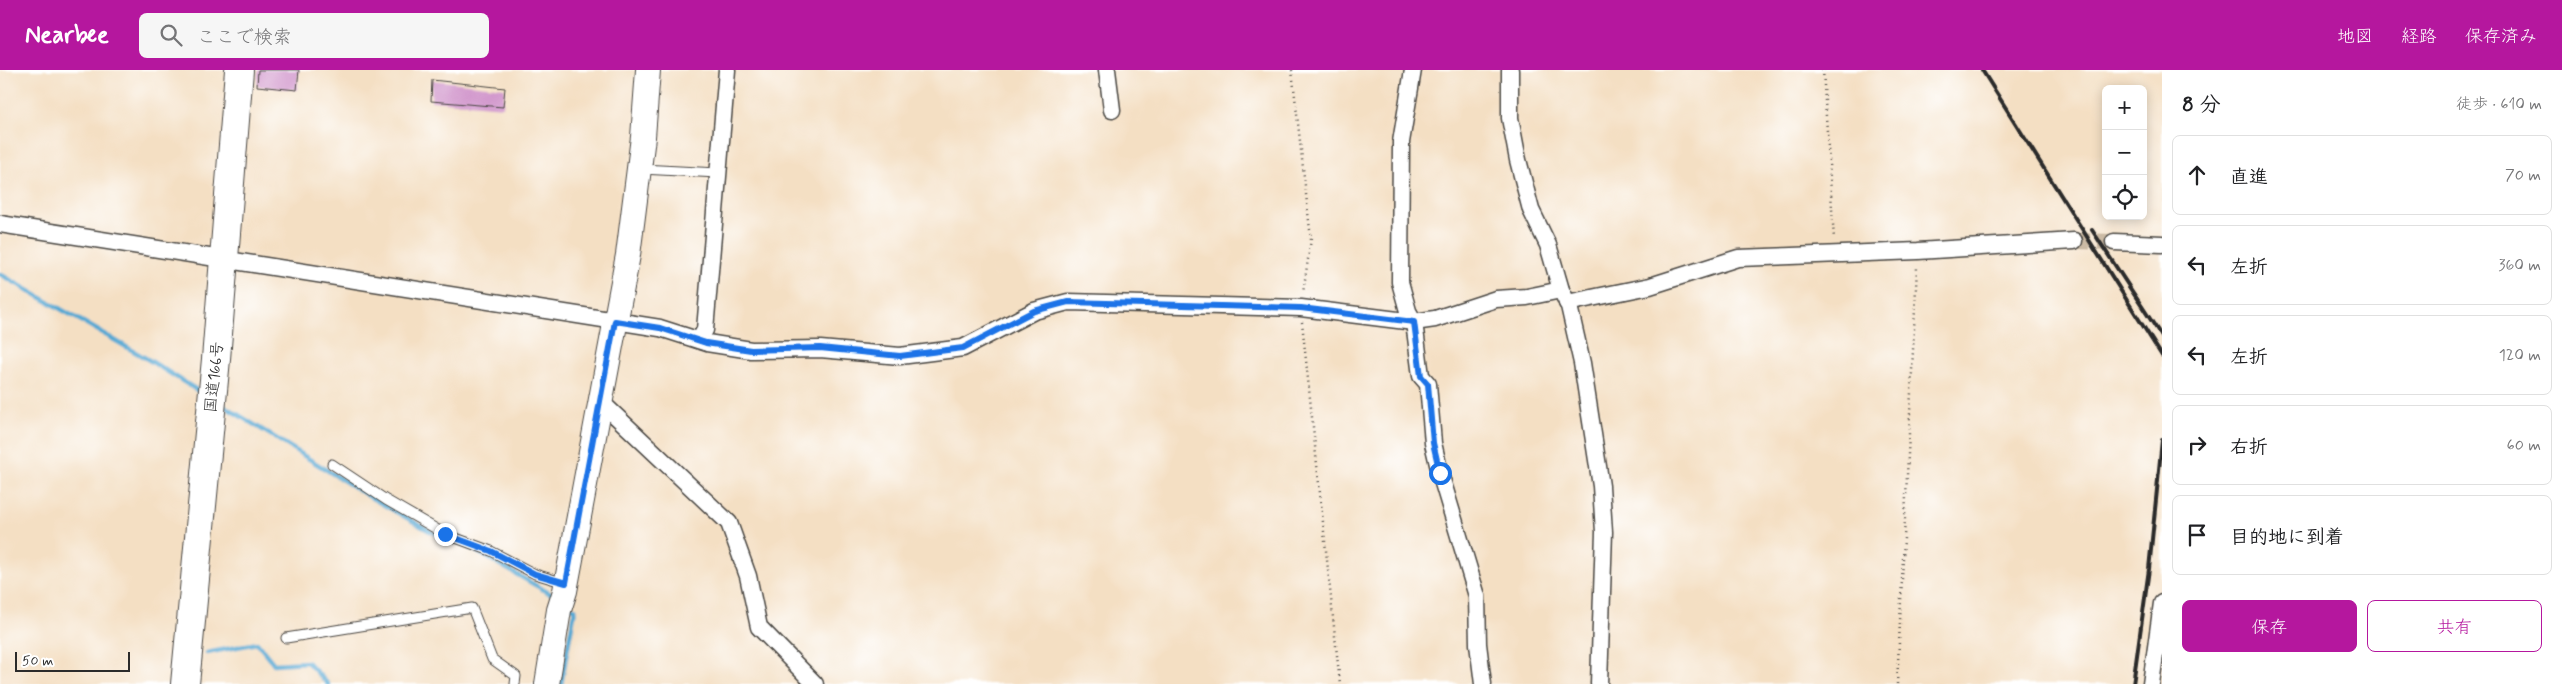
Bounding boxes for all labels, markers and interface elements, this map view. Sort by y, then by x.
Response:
search box [139,13,489,58]
text: Nearbee [25,20,109,51]
icon: search [157,21,185,49]
text: ここで検索 [197,25,292,50]
text: 地図 [2337,25,2373,49]
text: 経路 [2401,25,2437,49]
text: 保存済み [2465,25,2537,49]
map controls [2102,85,2147,220]
button: + [2102,85,2147,130]
text: 8 分 [2182,91,2221,119]
text: 徒歩 · 610 m [2456,94,2542,115]
button: − [2102,130,2147,175]
icon: ahead [2183,161,2211,189]
text: 直進 [2230,165,2268,190]
text: 70 m [2505,165,2541,186]
button: locate [2102,175,2147,220]
icon: left [2183,251,2211,279]
text: 左折 [2230,255,2268,280]
text: 360 m [2498,255,2541,276]
street label: 国道166号 [200,340,229,414]
icon: left [2183,341,2211,369]
text: 左折 [2230,345,2268,370]
text: 120 m [2499,345,2541,366]
icon: right [2183,431,2211,459]
text: 右折 [2230,435,2268,460]
text: 60 m [2507,435,2541,456]
route start [1429,462,1452,485]
icon: arrive [2183,521,2211,549]
route end [434,523,457,546]
text: 目的地に到着 [2230,525,2344,550]
button: 保存 [2182,600,2357,652]
button: 共有 [2367,600,2542,652]
scale bar [15,649,130,672]
text: 50 m [22,652,53,670]

